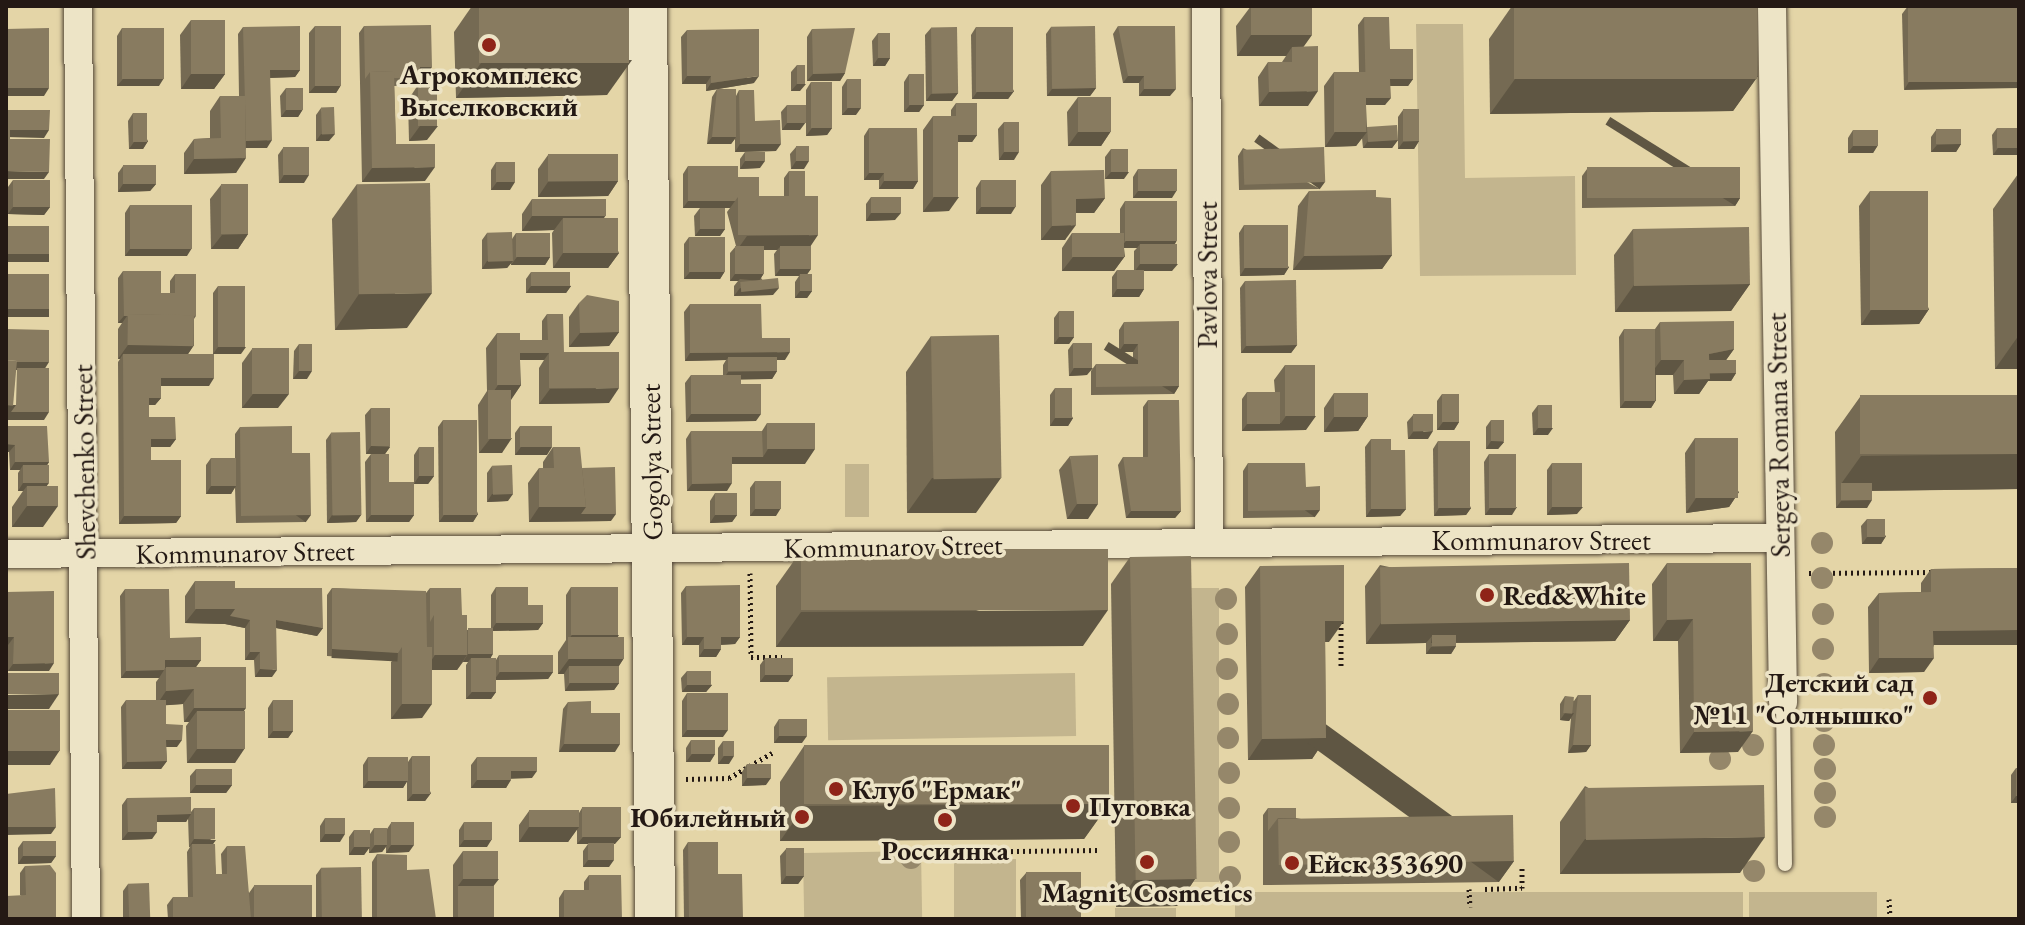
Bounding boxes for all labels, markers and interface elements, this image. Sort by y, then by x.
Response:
marker: Агрокомплекс Выселковский [480,36,498,54]
place label: Агрокомплекс Выселковский [400,57,578,123]
street label: Pavlova Street [1190,201,1224,349]
street label: Sergeya Romana Street [1759,312,1797,558]
street label: Shevchenko Street [65,364,103,560]
street label: Gogolya Street [633,383,669,541]
street label: Kommunarov Street [1431,523,1651,557]
street label: Kommunarov Street [783,527,1003,565]
street label: Kommunarov Street [135,533,355,571]
place label: Red&White [1503,578,1646,612]
marker: Red&White [1478,586,1496,604]
place label: Детский сад №11 "Солнышко" [1694,665,1914,731]
marker: Детский сад №11 "Солнышко" [1921,689,1939,707]
place label: Клуб "Ермак" [852,772,1022,806]
marker: Клуб "Ермак" [827,780,845,798]
place label: Пуговка [1089,789,1191,823]
marker: Пуговка [1064,797,1082,815]
place label: Юбилейный [630,800,786,834]
marker: Юбилейный [793,808,811,826]
marker: Россиянка [936,811,954,829]
place label: Россиянка [881,833,1009,867]
place label: Ейск 353690 [1308,846,1463,880]
marker: Magnit Cosmetics [1138,853,1156,871]
marker: Ейск 353690 [1283,854,1301,872]
place label: Magnit Cosmetics [1041,875,1253,909]

